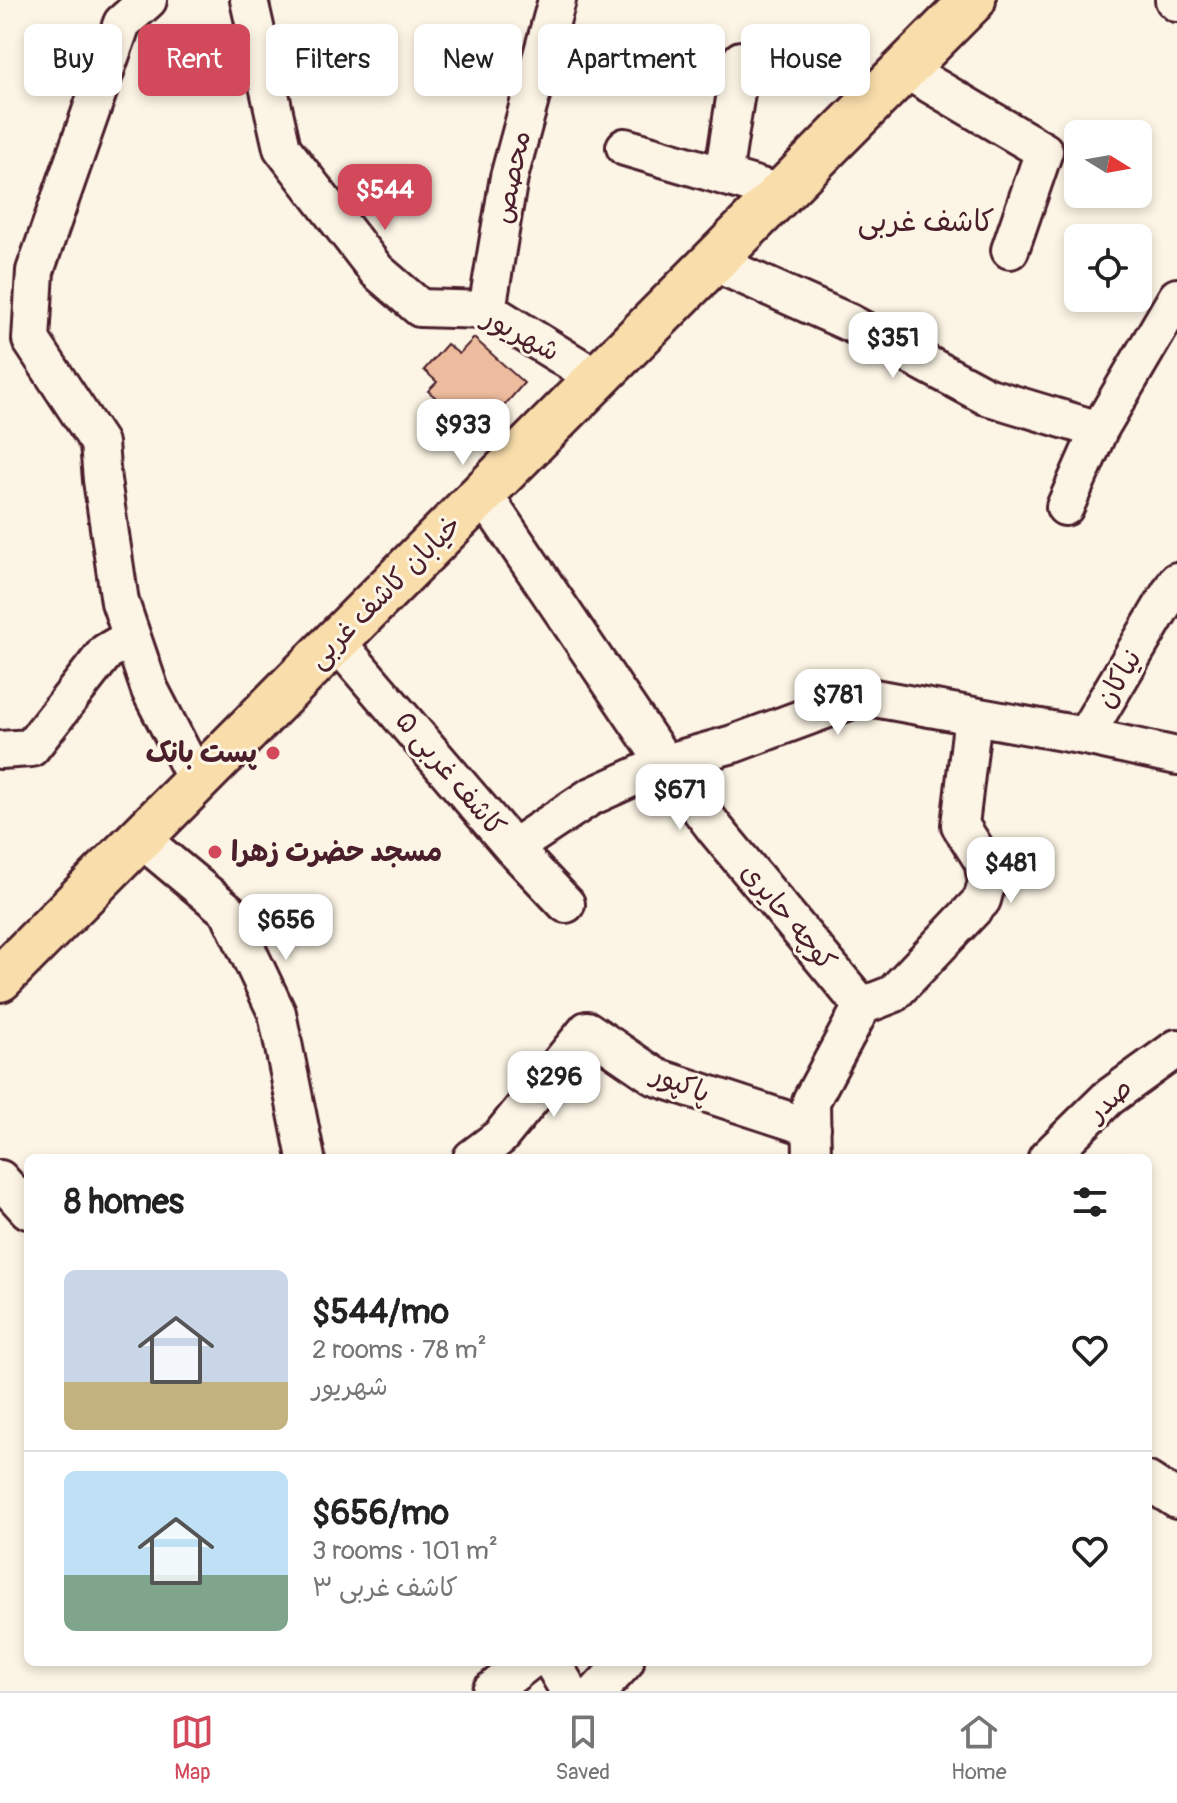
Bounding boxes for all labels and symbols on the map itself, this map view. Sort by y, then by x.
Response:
north arrow [1064,120,1152,208]
street label: محصص [485,127,539,227]
pin: $544 [338,164,432,232]
district label: کاشف غربی [857,203,995,240]
street label: شهریور [475,299,565,370]
pin: $351 [846,312,940,380]
pin: $933 [416,399,510,467]
street label: خیابان کاشف غربی [301,508,469,676]
street label: نیاکان [1088,643,1150,715]
pin: $781 [791,669,885,737]
street label: کاشف غربی ۵ [387,704,513,844]
place label: پست بانک [146,736,257,771]
marker: پست بانک [264,744,282,762]
pin: $671 [633,764,727,832]
place label: مسجد حضرت زهرا [231,835,442,870]
pin: $481 [964,837,1058,905]
marker: مسجد حضرت زهرا [206,843,224,861]
street label: کوچه حایری [733,856,843,978]
pin: $656 [239,894,333,962]
pin: $296 [507,1051,601,1119]
street label: پاکپور [645,1056,715,1111]
street label: صدر [1079,1071,1140,1131]

